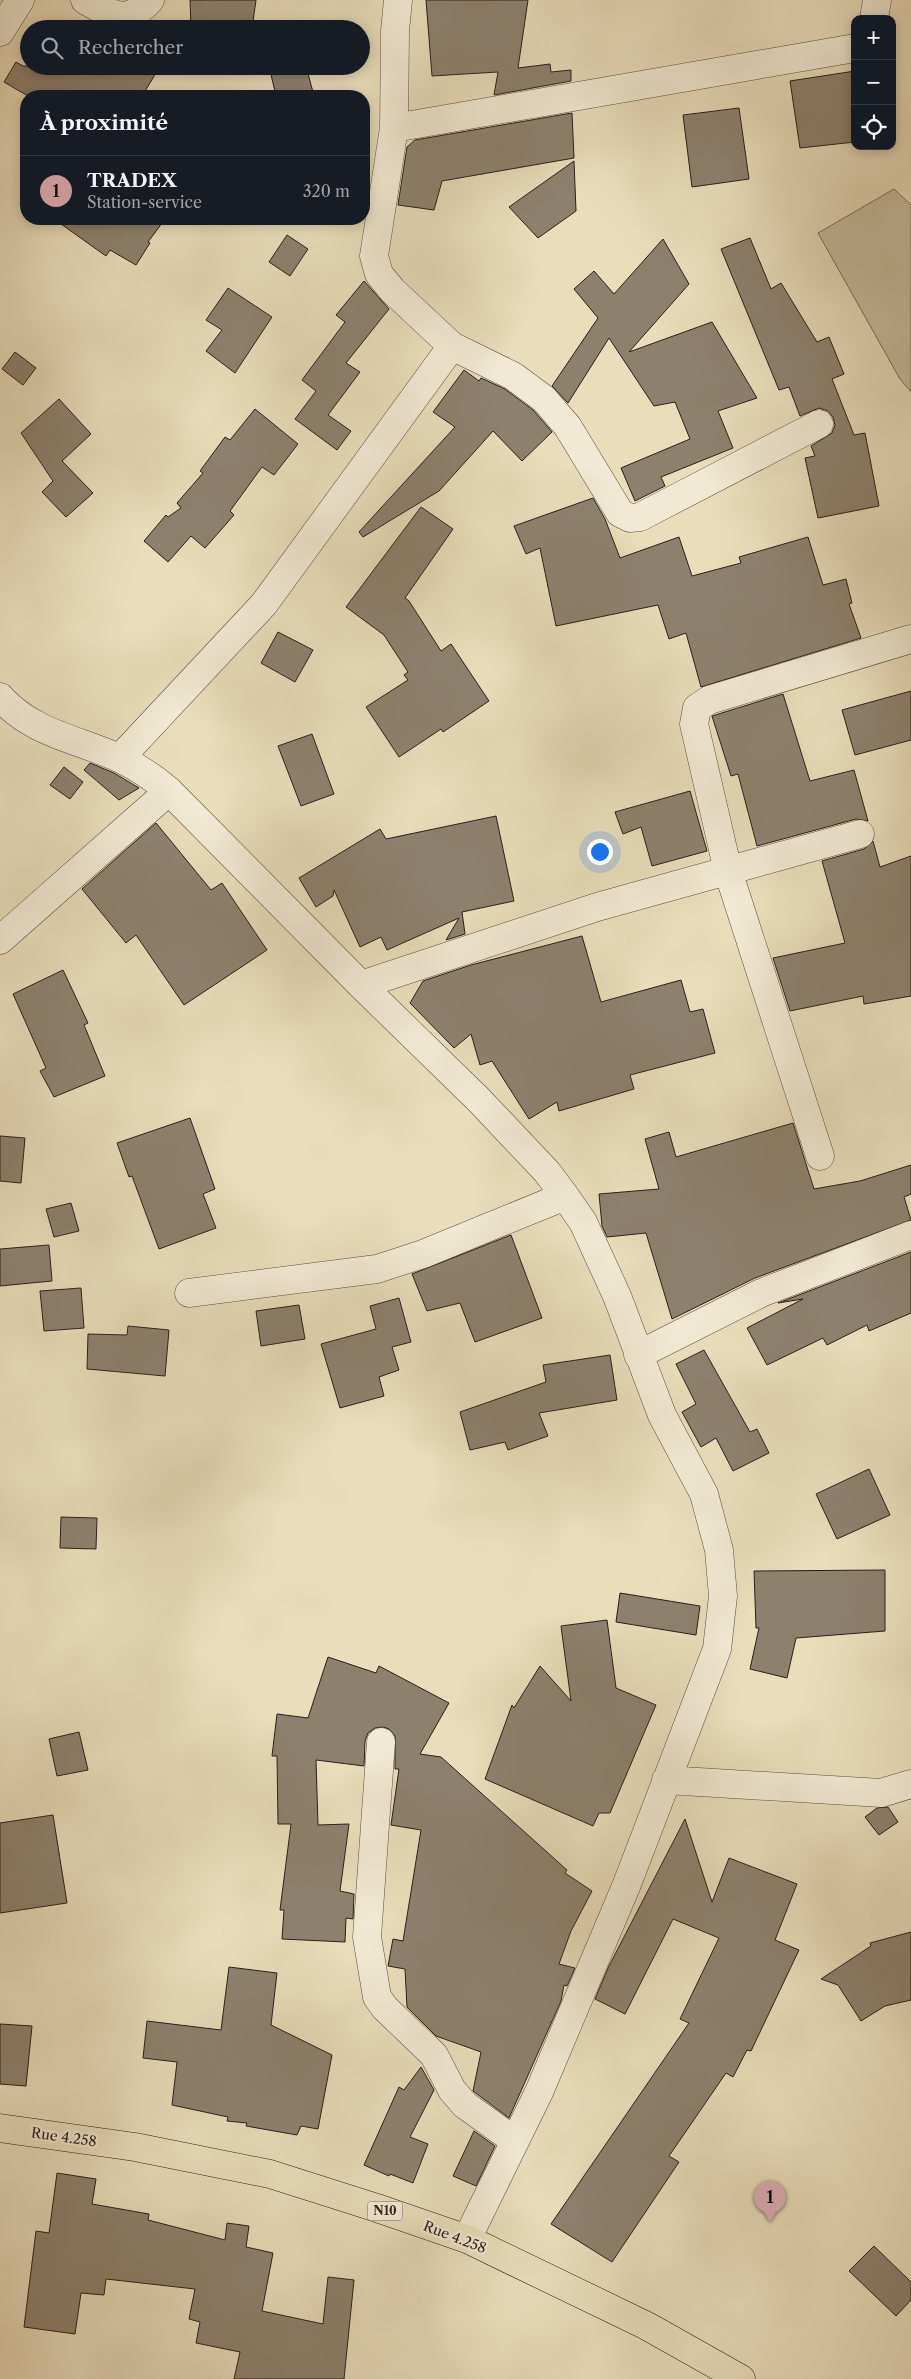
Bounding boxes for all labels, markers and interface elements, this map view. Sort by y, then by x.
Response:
map controls [851,15,896,150]
button: + [851,15,896,60]
search box [20,20,370,75]
icon: search [38,34,66,62]
text: Rechercher [78,36,183,59]
button: − [851,60,896,105]
button: locate [851,105,896,150]
text: À proximité [40,110,168,135]
text: TRADEX [87,169,177,192]
text: 1 [52,181,60,201]
text: 320 m [303,181,350,201]
text: Station-service [87,192,202,212]
your location [587,839,613,865]
street label: Rue 4.258 [30,2123,98,2151]
pin: 1 [754,2181,786,2222]
road number: N10 [368,2202,402,2220]
street label: Rue 4.258 [421,2217,489,2257]

